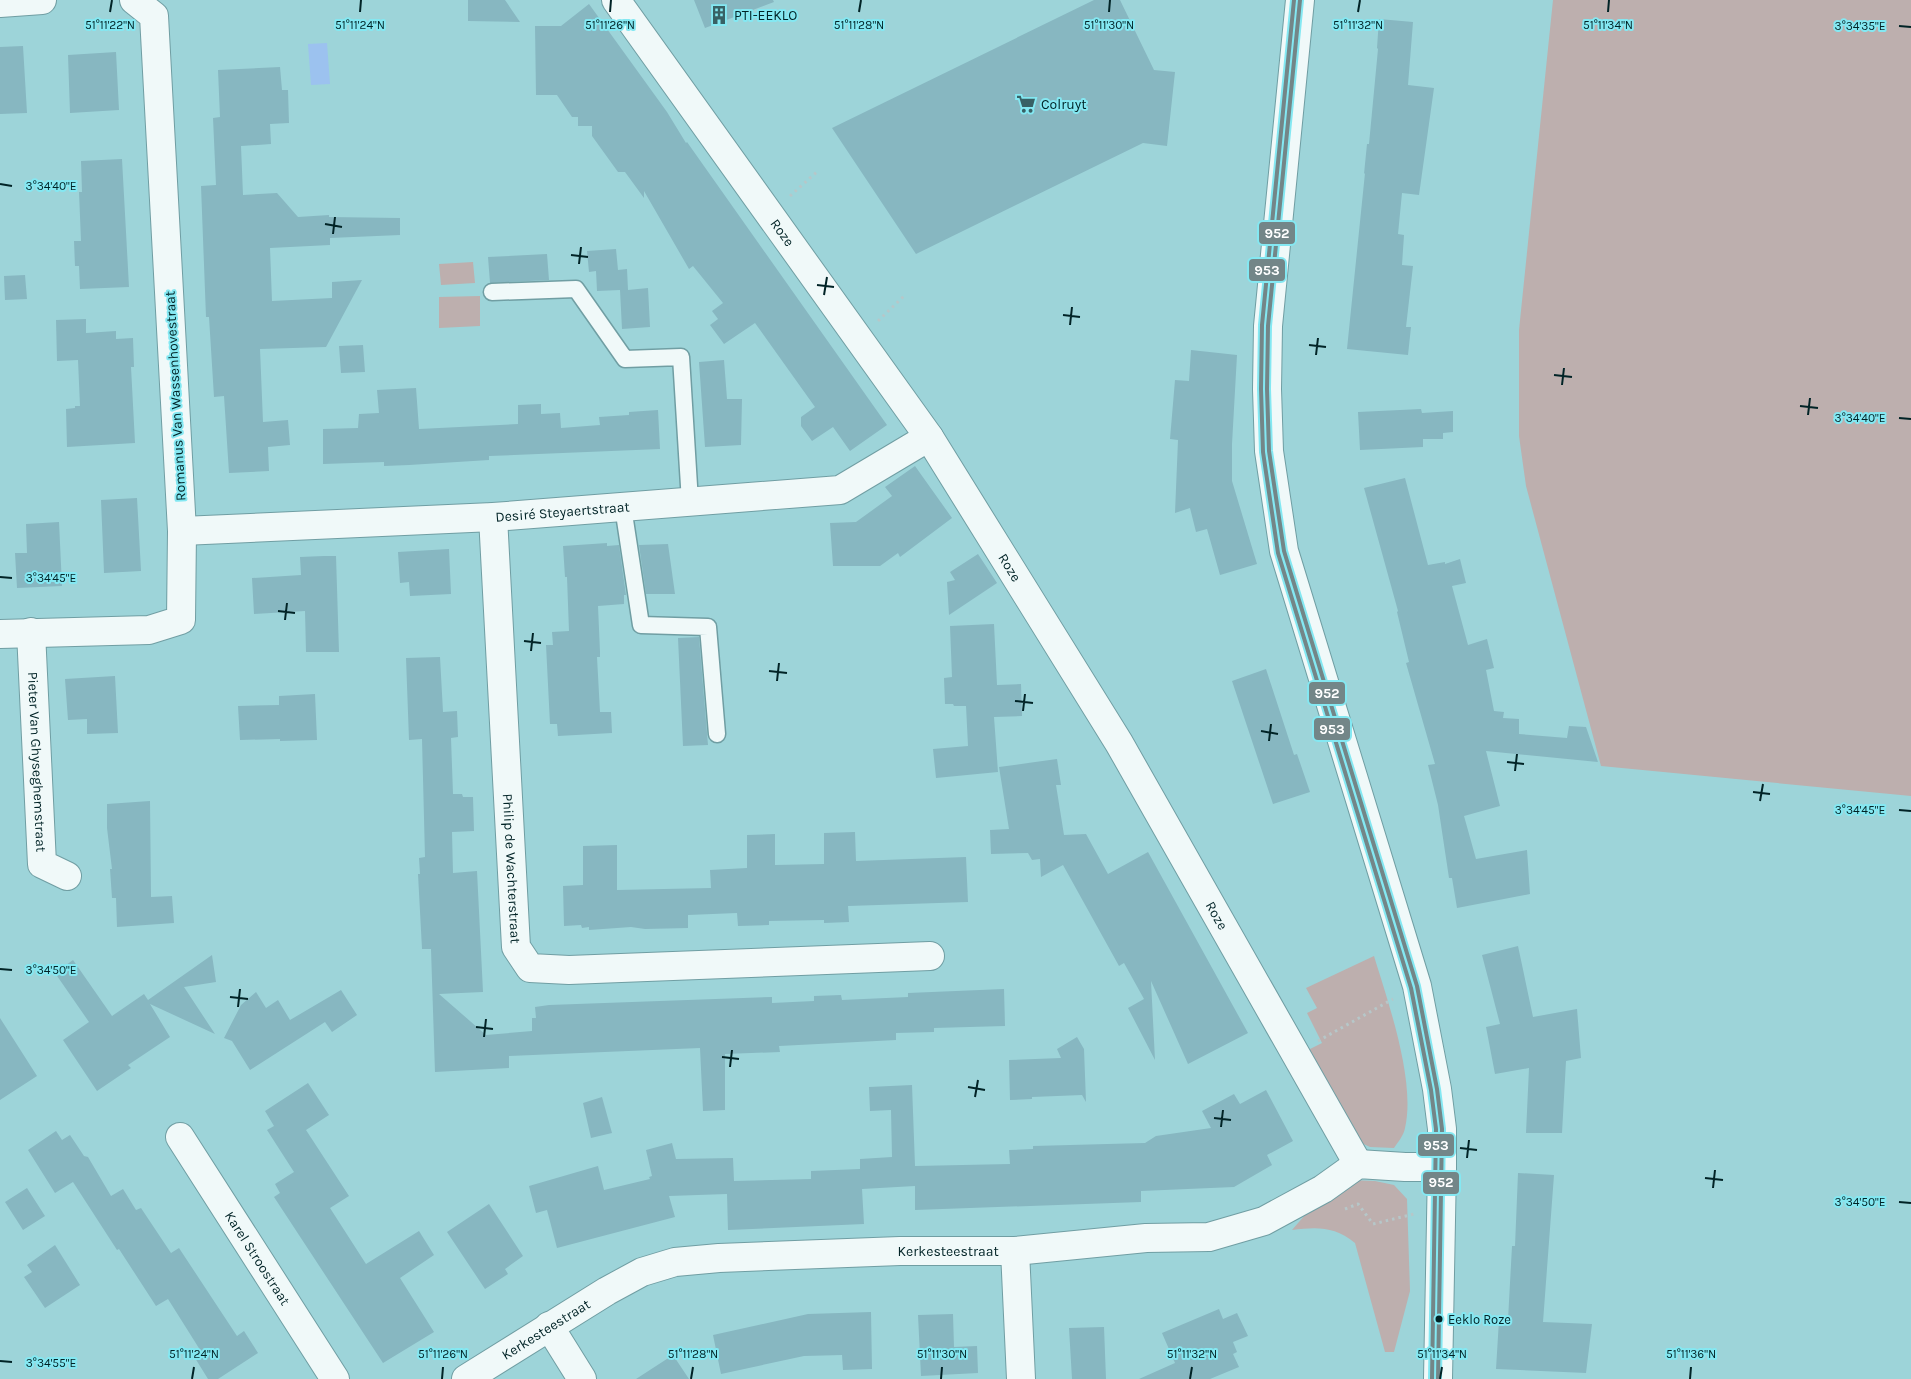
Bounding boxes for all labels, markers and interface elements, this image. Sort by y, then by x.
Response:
building icon: PTI-EEKLO [708,4,730,26]
place label: PTI-EEKLO [734,7,797,24]
text: 51°11'22"N [85,18,135,32]
text: 51°11'24"N [335,18,385,32]
text: 51°11'26"N [585,18,635,32]
text: 51°11'28"N [834,18,884,32]
text: 51°11'30"N [1084,18,1134,32]
text: 51°11'32"N [1333,18,1383,32]
text: 51°11'34"N [1583,18,1633,32]
text: 3°34'35"E [1835,19,1885,33]
supermarket icon: Colruyt [1015,93,1037,115]
place label: Colruyt [1041,96,1086,113]
text: 3°34'40"E [26,179,76,193]
street label: Roze [766,216,798,250]
line badge: 952 [1258,221,1296,245]
text: 952 [1264,225,1290,242]
line badge: 953 [1248,258,1286,282]
text: 953 [1254,262,1280,279]
street label: Romanus Van Wassenhovestraat [162,290,189,501]
text: 3°34'40"E [1835,411,1885,425]
street label: Desiré Steyaertstraat [495,498,630,526]
street label: Roze [994,550,1025,585]
text: 3°34'45"E [26,571,76,585]
street label: Pieter Van Ghyseghemstraat [24,671,49,852]
line badge: 952 [1308,681,1346,705]
text: 952 [1314,685,1340,702]
line badge: 953 [1313,717,1351,741]
text: 953 [1319,721,1345,738]
street label: Philip de Wachterstraat [499,793,524,944]
text: 3°34'45"E [1835,803,1885,817]
street label: Roze [1202,898,1231,933]
text: 3°34'50"E [26,963,76,977]
line badge: 953 [1417,1133,1455,1157]
text: 953 [1423,1137,1449,1154]
line badge: 952 [1422,1171,1460,1195]
text: 952 [1428,1174,1454,1191]
text: 3°34'50"E [1835,1195,1885,1209]
street label: Karel Stroostraat [221,1208,294,1309]
street label: Kerkesteestraat [898,1243,999,1260]
street label: Kerkesteestraat [499,1296,593,1364]
place label: Eeklo Roze [1448,1312,1511,1327]
marker: Eeklo Roze [1434,1314,1444,1324]
text: 51°11'24"N [169,1347,219,1361]
text: 51°11'26"N [418,1347,468,1361]
text: 51°11'28"N [668,1347,718,1361]
text: 51°11'30"N [917,1347,967,1361]
text: 51°11'32"N [1167,1347,1217,1361]
text: 51°11'34"N [1417,1347,1467,1361]
text: 51°11'36"N [1666,1347,1716,1361]
text: 3°34'55"E [26,1356,76,1370]

